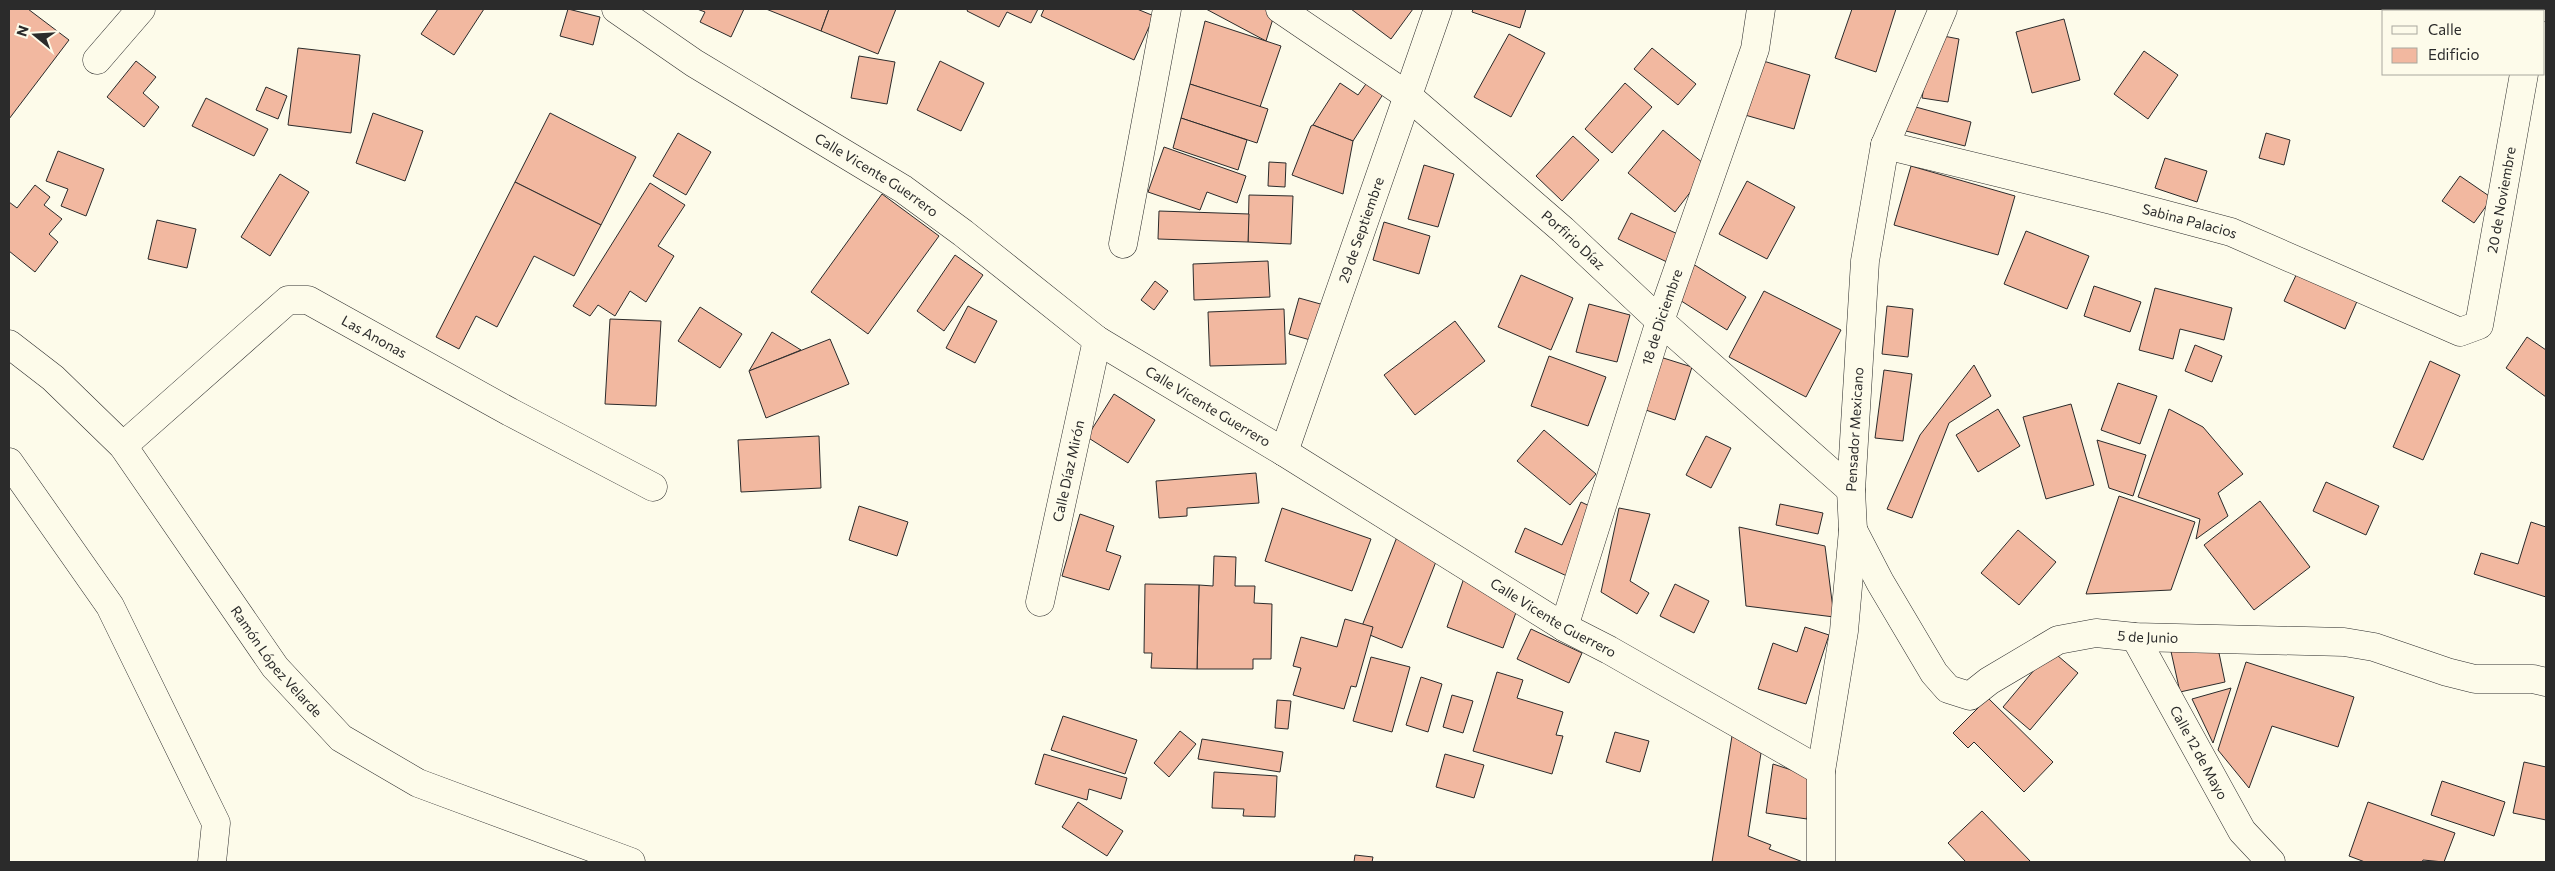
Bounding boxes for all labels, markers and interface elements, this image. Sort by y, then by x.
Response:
north arrow [10,10,60,60]
legend [2382,10,2545,75]
text: Calle [2428,20,2462,38]
text: N [12,23,32,38]
text: Edificio [2428,45,2479,63]
street label: Calle Vicente Guerrero [812,129,942,220]
street label: 20 de Noviembre [2483,145,2519,254]
street label: 29 de Septiembre [1334,175,1387,285]
street label: Sabina Palacios [2140,200,2240,242]
street label: Porfirio Díaz [1538,206,1609,273]
street label: 18 de Diciembre [1638,267,1686,367]
street label: Las Anonas [339,311,410,361]
street label: Calle Vicente Guerrero [1142,362,1274,450]
street label: Pensador Mexicano [1842,367,1866,492]
street label: Calle Díaz Mirón [1049,418,1087,523]
street label: Calle Vicente Guerrero [1487,574,1620,660]
street label: Ramón López Velarde [228,602,326,720]
street label: 5 de Junio [2117,626,2179,646]
street label: Calle 12 de Mayo [2166,702,2232,802]

